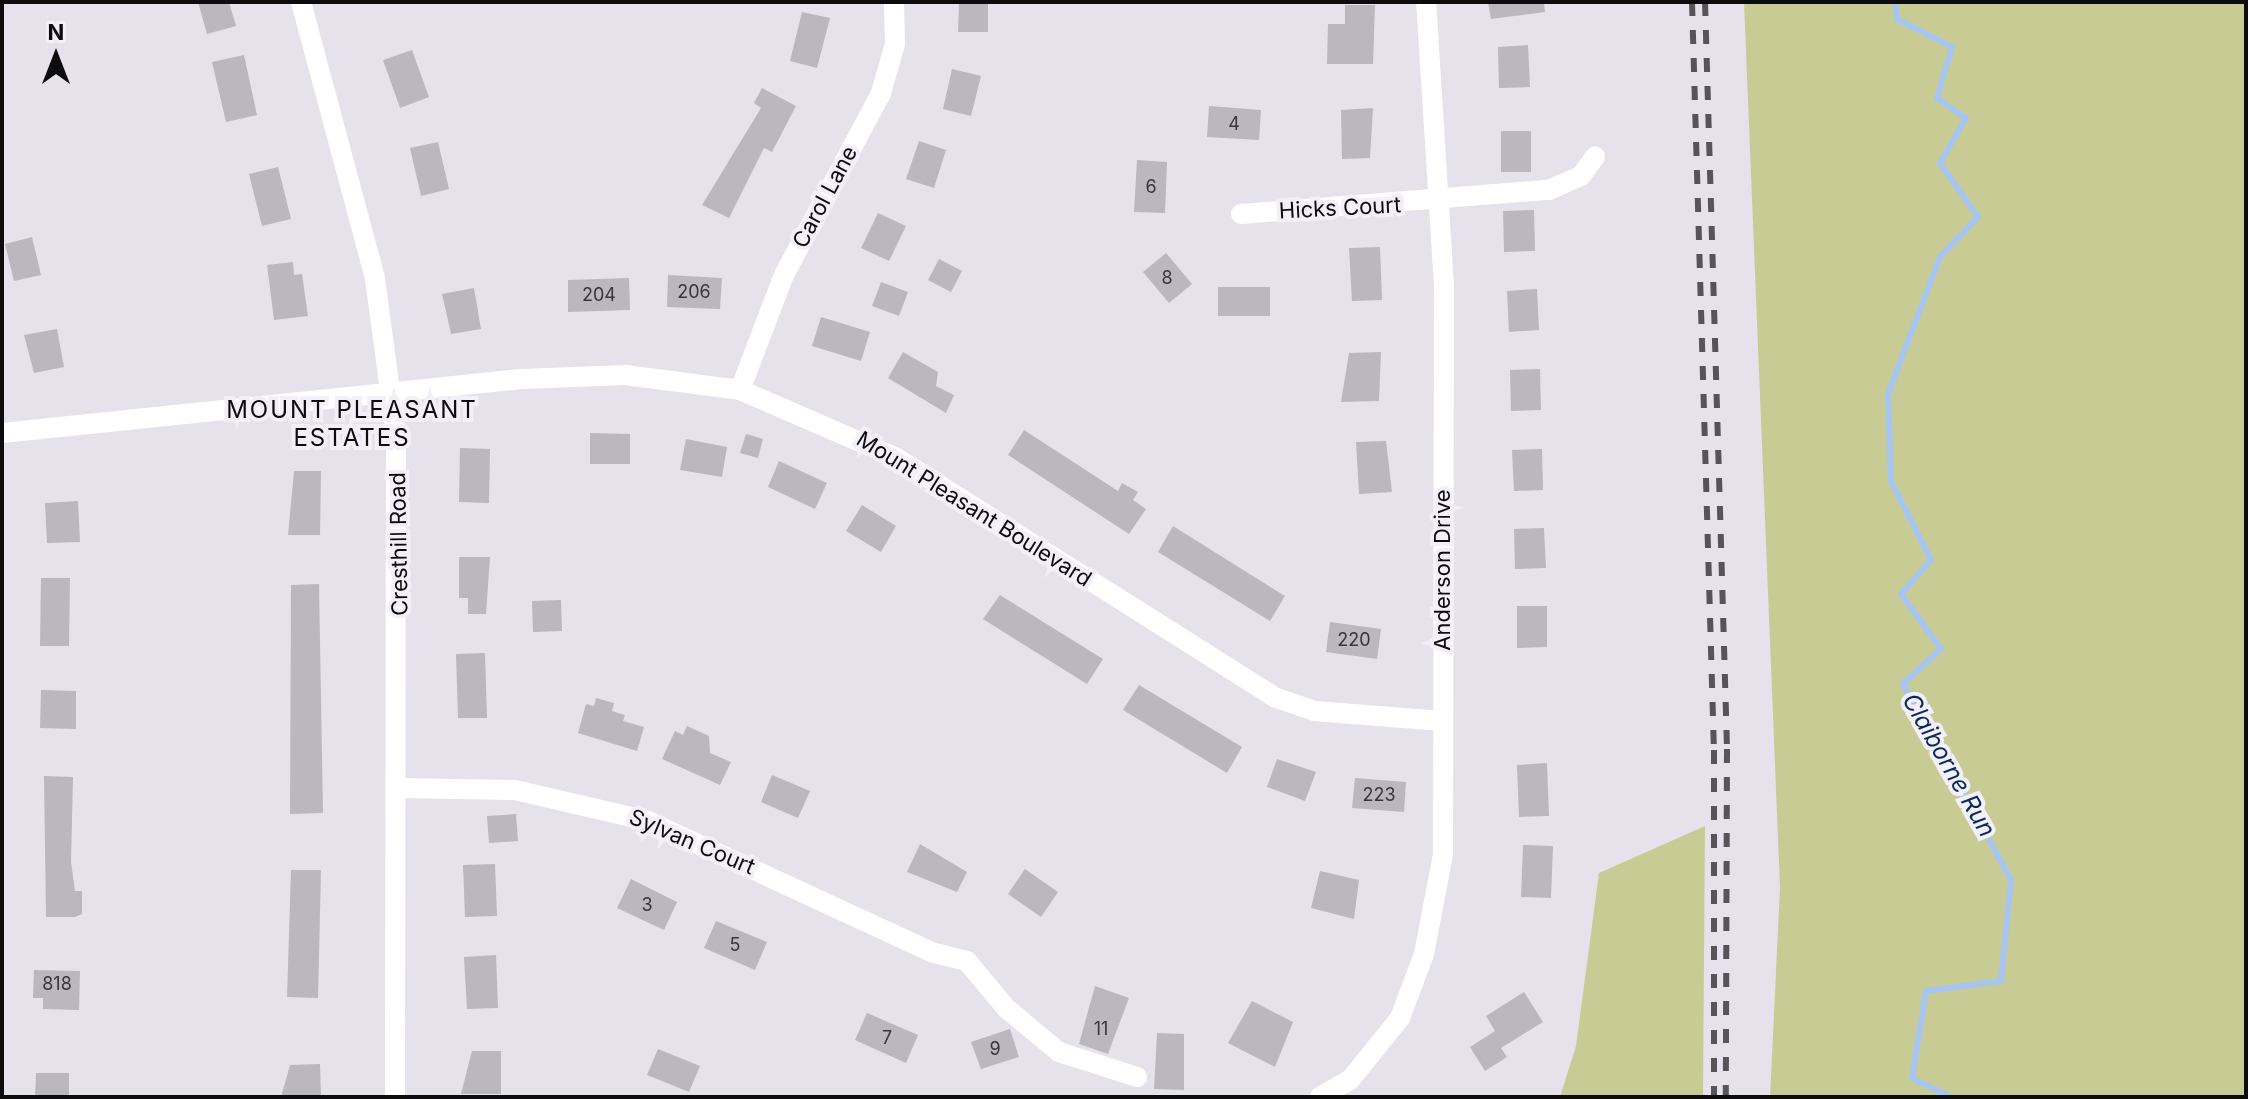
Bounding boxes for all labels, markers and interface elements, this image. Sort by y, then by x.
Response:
north arrow [16,16,96,96]
text: N [48,19,64,45]
house number: 4 [1228,113,1240,135]
street label: Carol Lane [787,142,863,252]
house number: 6 [1145,176,1157,198]
street label: Hicks Court [1278,192,1402,224]
house number: 8 [1161,267,1173,289]
house number: 206 [677,281,711,303]
house number: 204 [582,284,616,306]
district label: MOUNT PLEASANT ESTATES [226,396,478,452]
street label: Mount Pleasant Boulevard [852,426,1096,592]
street label: Cresthill Road [385,472,413,616]
street label: Anderson Drive [1430,489,1456,651]
house number: 220 [1337,629,1371,651]
water label: Claiborne Run [1896,688,2002,842]
house number: 223 [1362,784,1396,806]
street label: Sylvan Court [625,804,759,880]
house number: 3 [641,894,653,916]
house number: 5 [730,934,740,956]
house number: 818 [42,973,72,995]
house number: 11 [1094,1018,1108,1040]
house number: 7 [882,1027,892,1049]
house number: 9 [989,1038,1001,1060]

